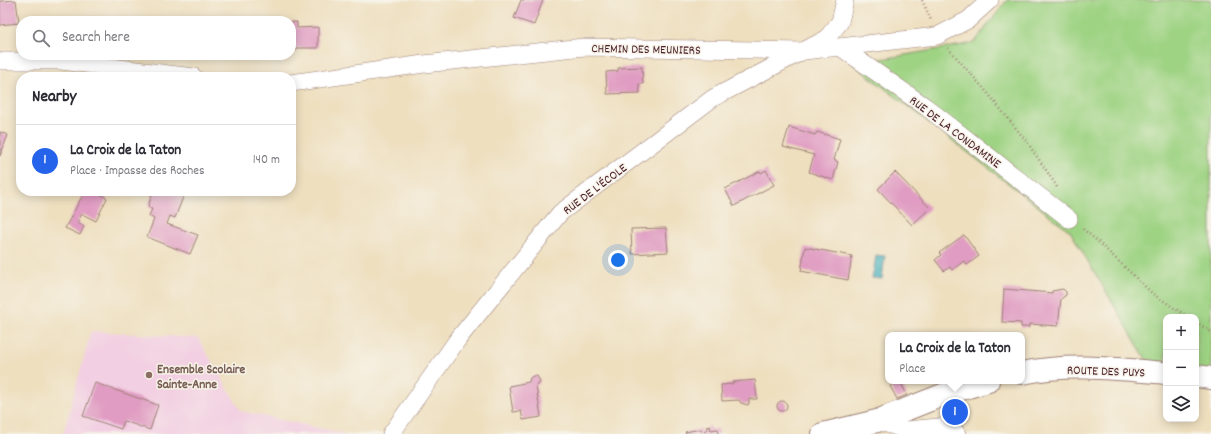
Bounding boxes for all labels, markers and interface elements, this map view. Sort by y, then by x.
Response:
search box [16,16,296,60]
icon: search [30,27,52,49]
text: Search here [62,27,130,49]
street label: CHEMIN DES MEUNIERS [591,40,701,61]
text: Nearby [32,86,76,110]
street label: RUE DE LA CONDAMINE [905,92,1004,174]
text: La Croix de la Taton [70,140,181,162]
text: 1 [44,151,46,170]
text: 140 m [253,151,280,170]
street label: RUE DE L'ÉCOLE [559,159,632,220]
text: Place · Impasse des Roches [70,162,204,181]
your location [608,250,628,270]
map controls [1163,314,1199,422]
button: + [1163,314,1199,350]
popup [885,332,1025,384]
text: La Croix de la Taton [899,338,1011,360]
button: − [1163,350,1199,386]
text: Place [899,360,925,379]
place label: Ensemble Scolaire Sainte-Anne [157,361,246,395]
street label: ROUTE DES PUYS [1067,362,1146,383]
marker: Ensemble Scolaire Sainte-Anne [144,370,154,380]
button: layers [1163,386,1199,422]
pin: 1 [942,397,968,427]

